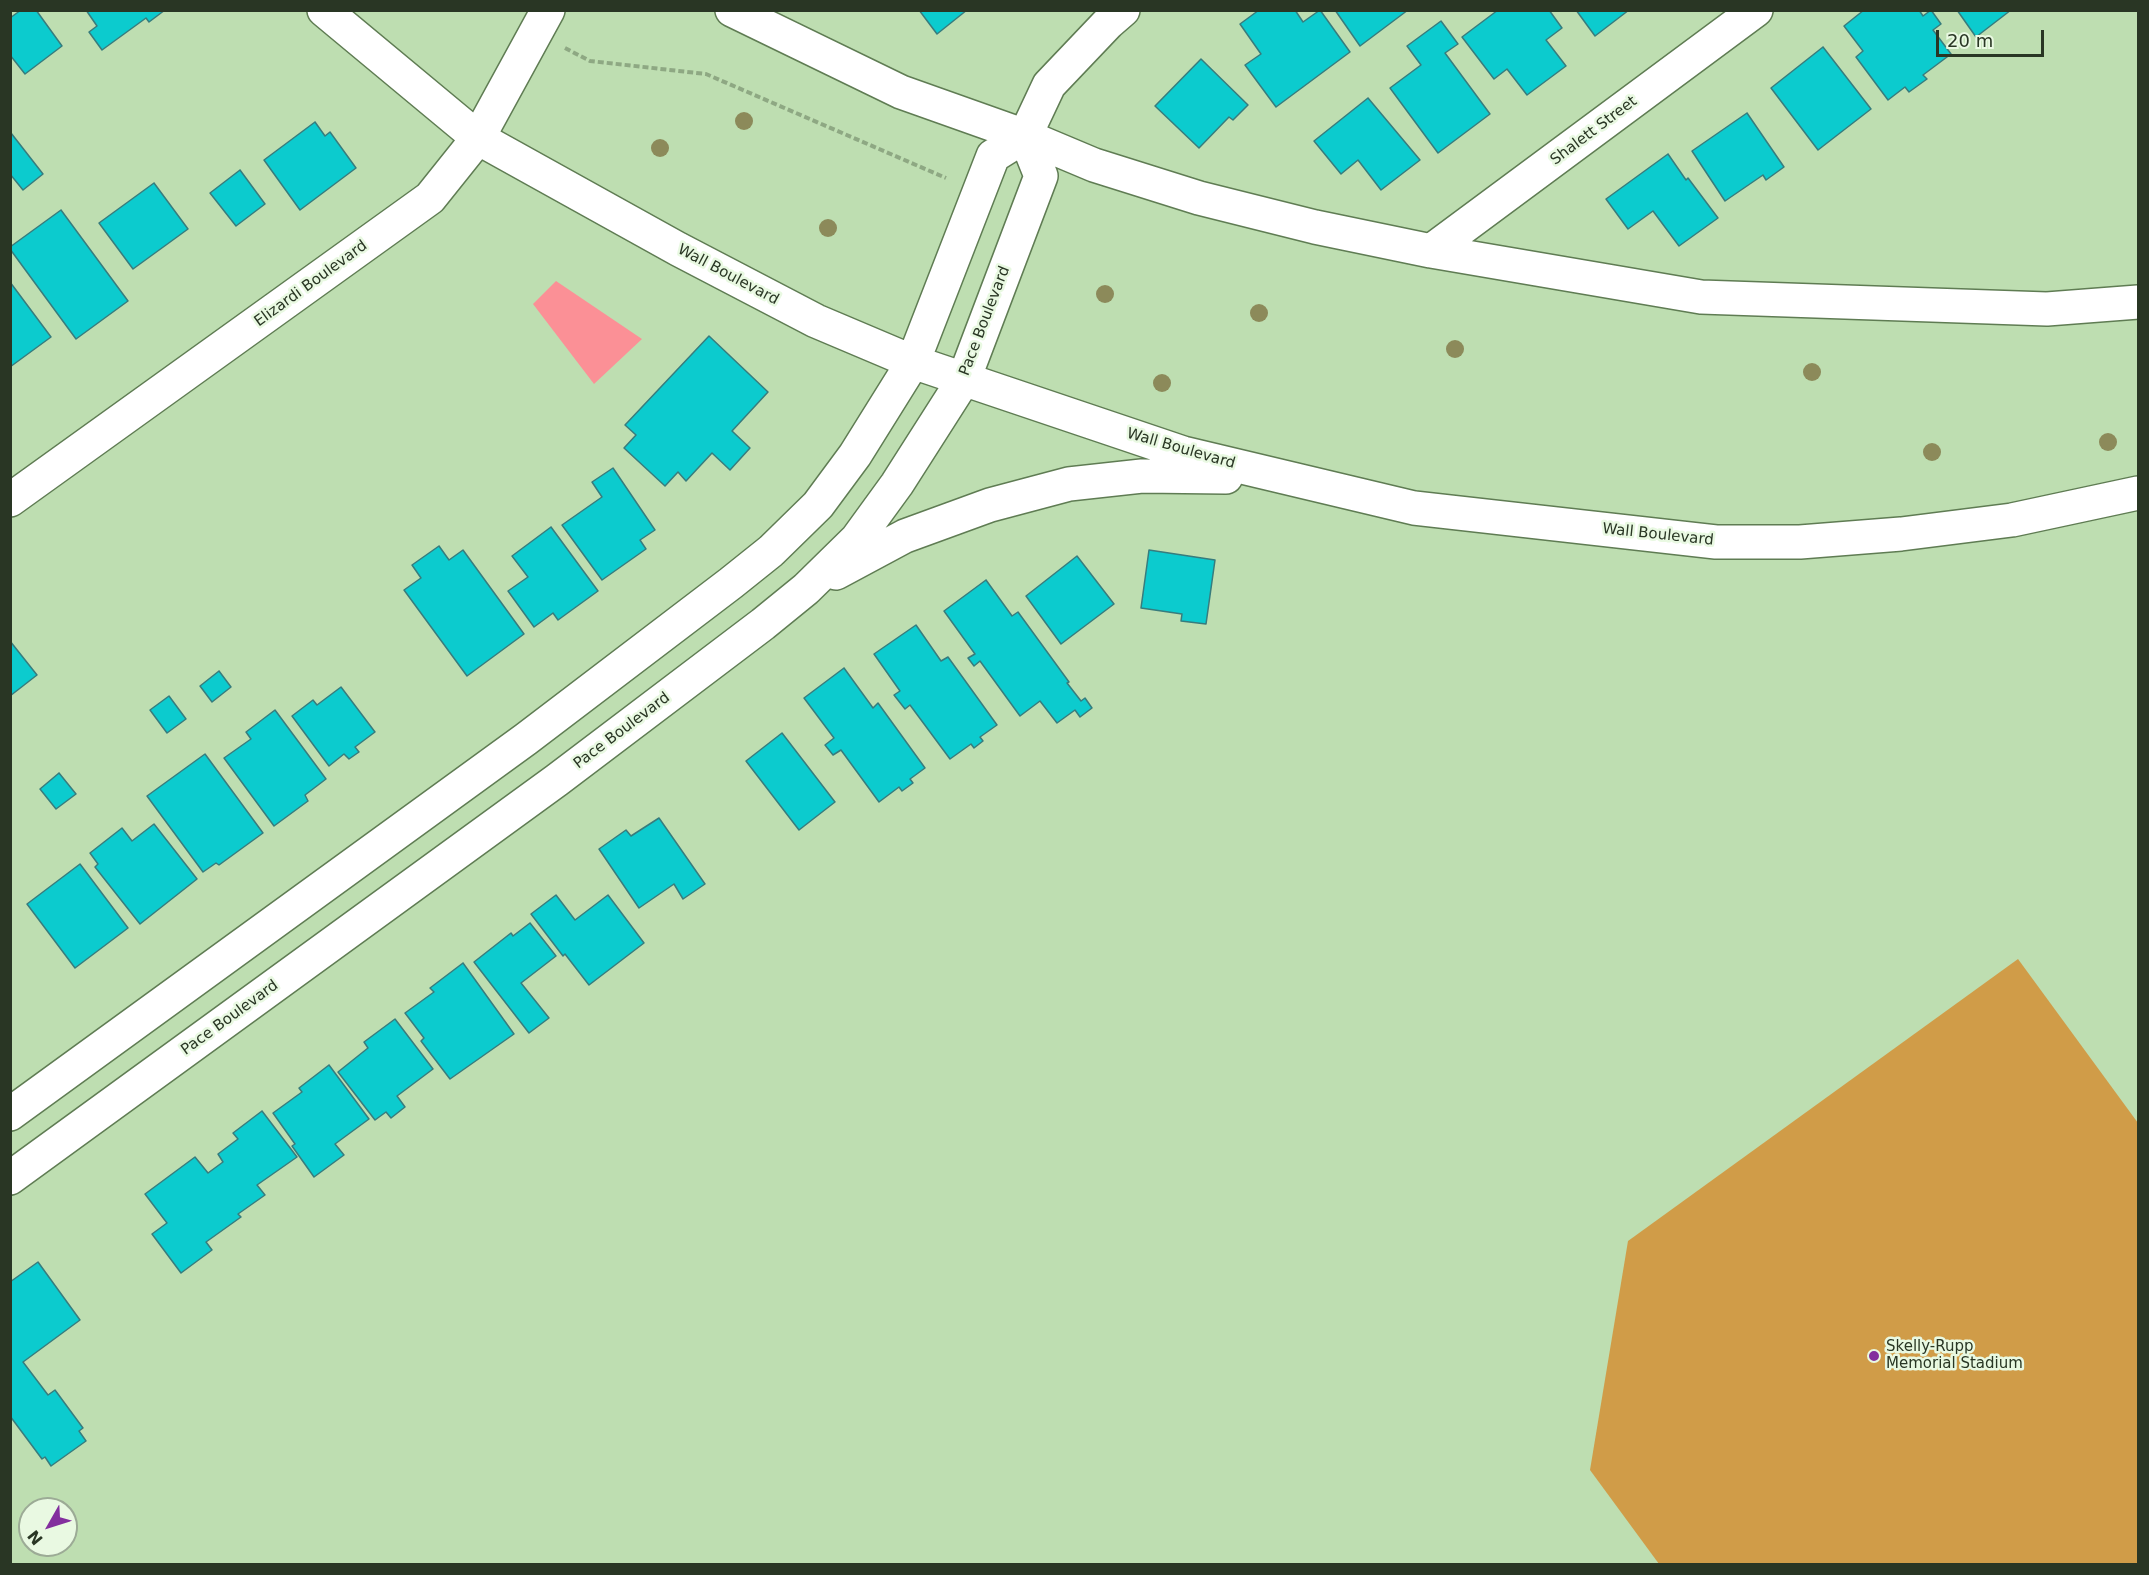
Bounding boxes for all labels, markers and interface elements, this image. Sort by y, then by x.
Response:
scale bar [1939,18,2047,56]
text: 20 m [1947,30,1993,51]
street label: Shalett Street [1547,93,1641,169]
street label: Elizardi Boulevard [251,237,371,331]
street label: Wall Boulevard [674,241,782,309]
street label: Pace Boulevard [956,264,1014,378]
street label: Wall Boulevard [1125,425,1237,473]
street label: Wall Boulevard [1601,520,1715,550]
street label: Pace Boulevard [570,689,674,773]
street label: Pace Boulevard [178,977,282,1059]
place label: Skelly-Rupp Memorial Stadium [1886,1338,2023,1373]
marker: Skelly-Rupp Memorial Stadium [1867,1349,1881,1363]
north arrow [18,1497,78,1557]
text: N [24,1526,47,1549]

